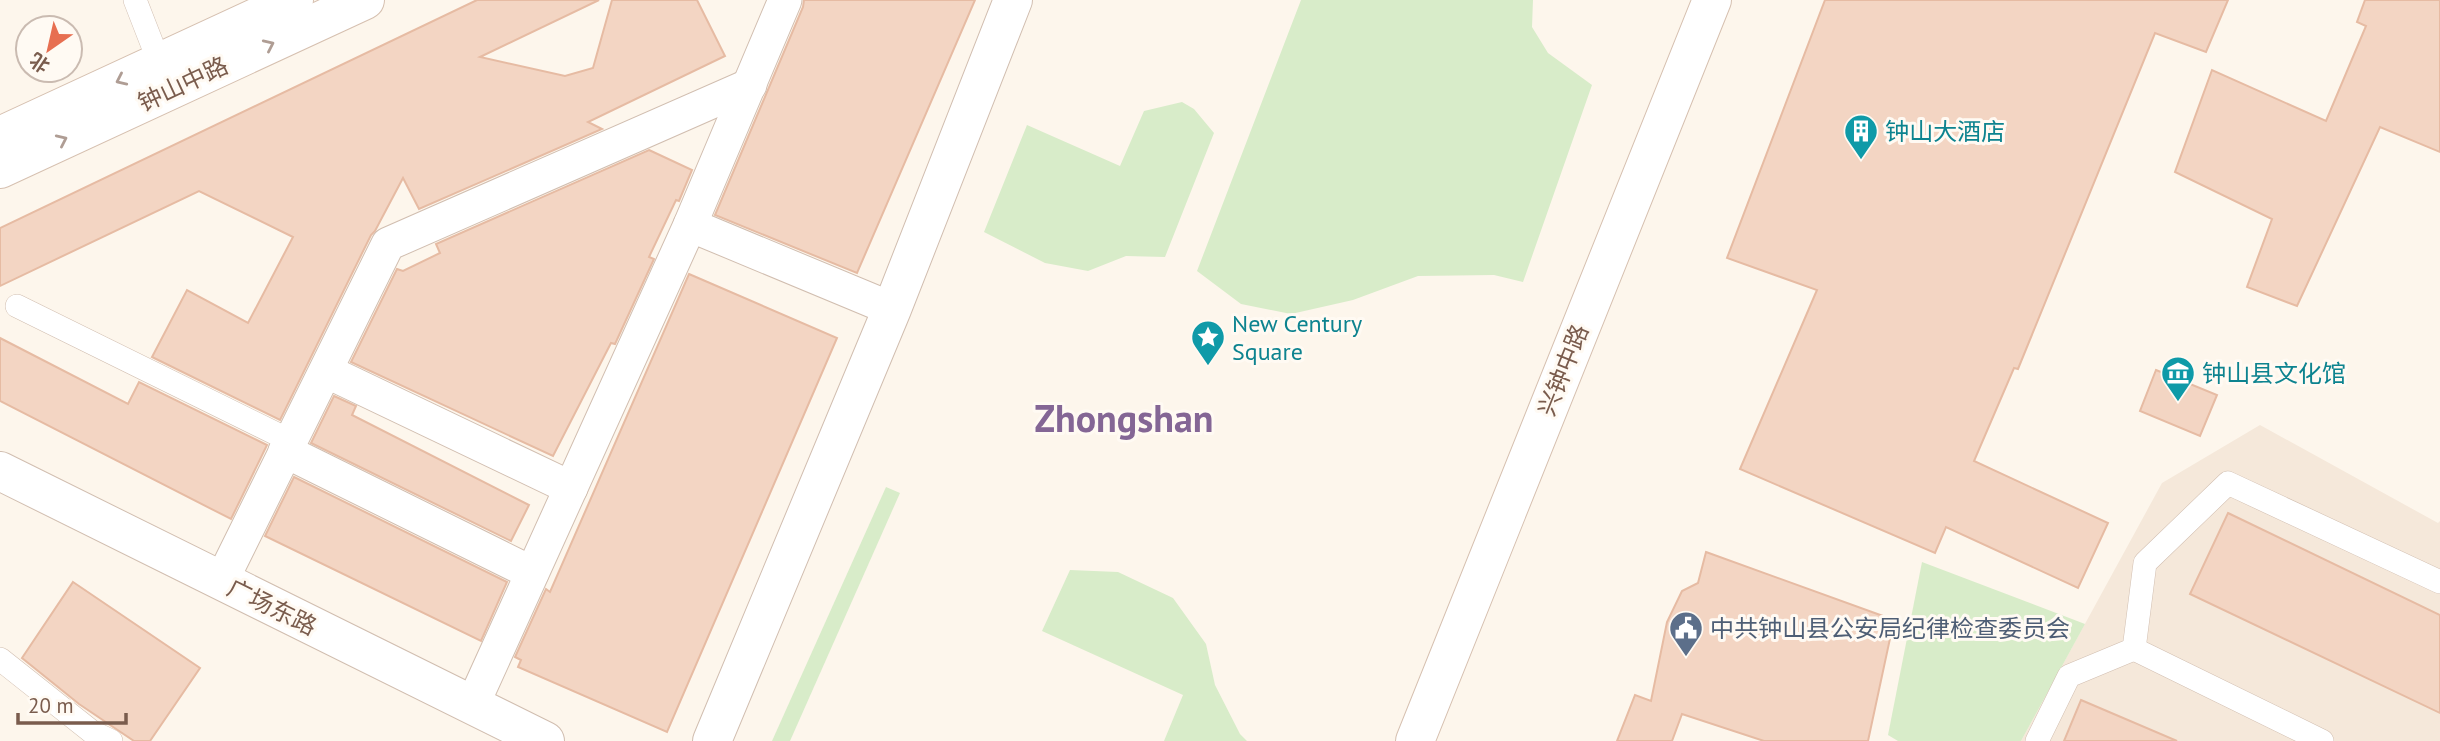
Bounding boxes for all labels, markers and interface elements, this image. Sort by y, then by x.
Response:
north arrow [14,14,84,84]
one-way arrow [261,39,274,53]
text: 北 [25,48,54,78]
street label: 钟山中路 [133,50,233,118]
one-way arrow [115,72,128,86]
building icon: 钟山大酒店 [1842,112,1880,161]
place label: 钟山大酒店 [1885,116,2005,147]
one-way arrow [55,134,67,148]
place label: New Century Square [1232,308,1362,367]
place icon: New Century Square [1189,318,1227,367]
street label: 兴钟中路 [1531,320,1595,420]
museum icon: 钟山县文化馆 [2159,354,2197,403]
place label: 钟山县文化馆 [2202,358,2346,389]
district label: Zhongshan [1035,393,1213,442]
street label: 广场东路 [222,572,322,642]
public building icon: 中共钟山县公安局纪律检查委员会 [1667,609,1705,658]
place label: 中共钟山县公安局纪律检查委员会 [1710,613,2070,644]
scale bar [18,682,126,726]
text: 20 m [28,692,74,719]

